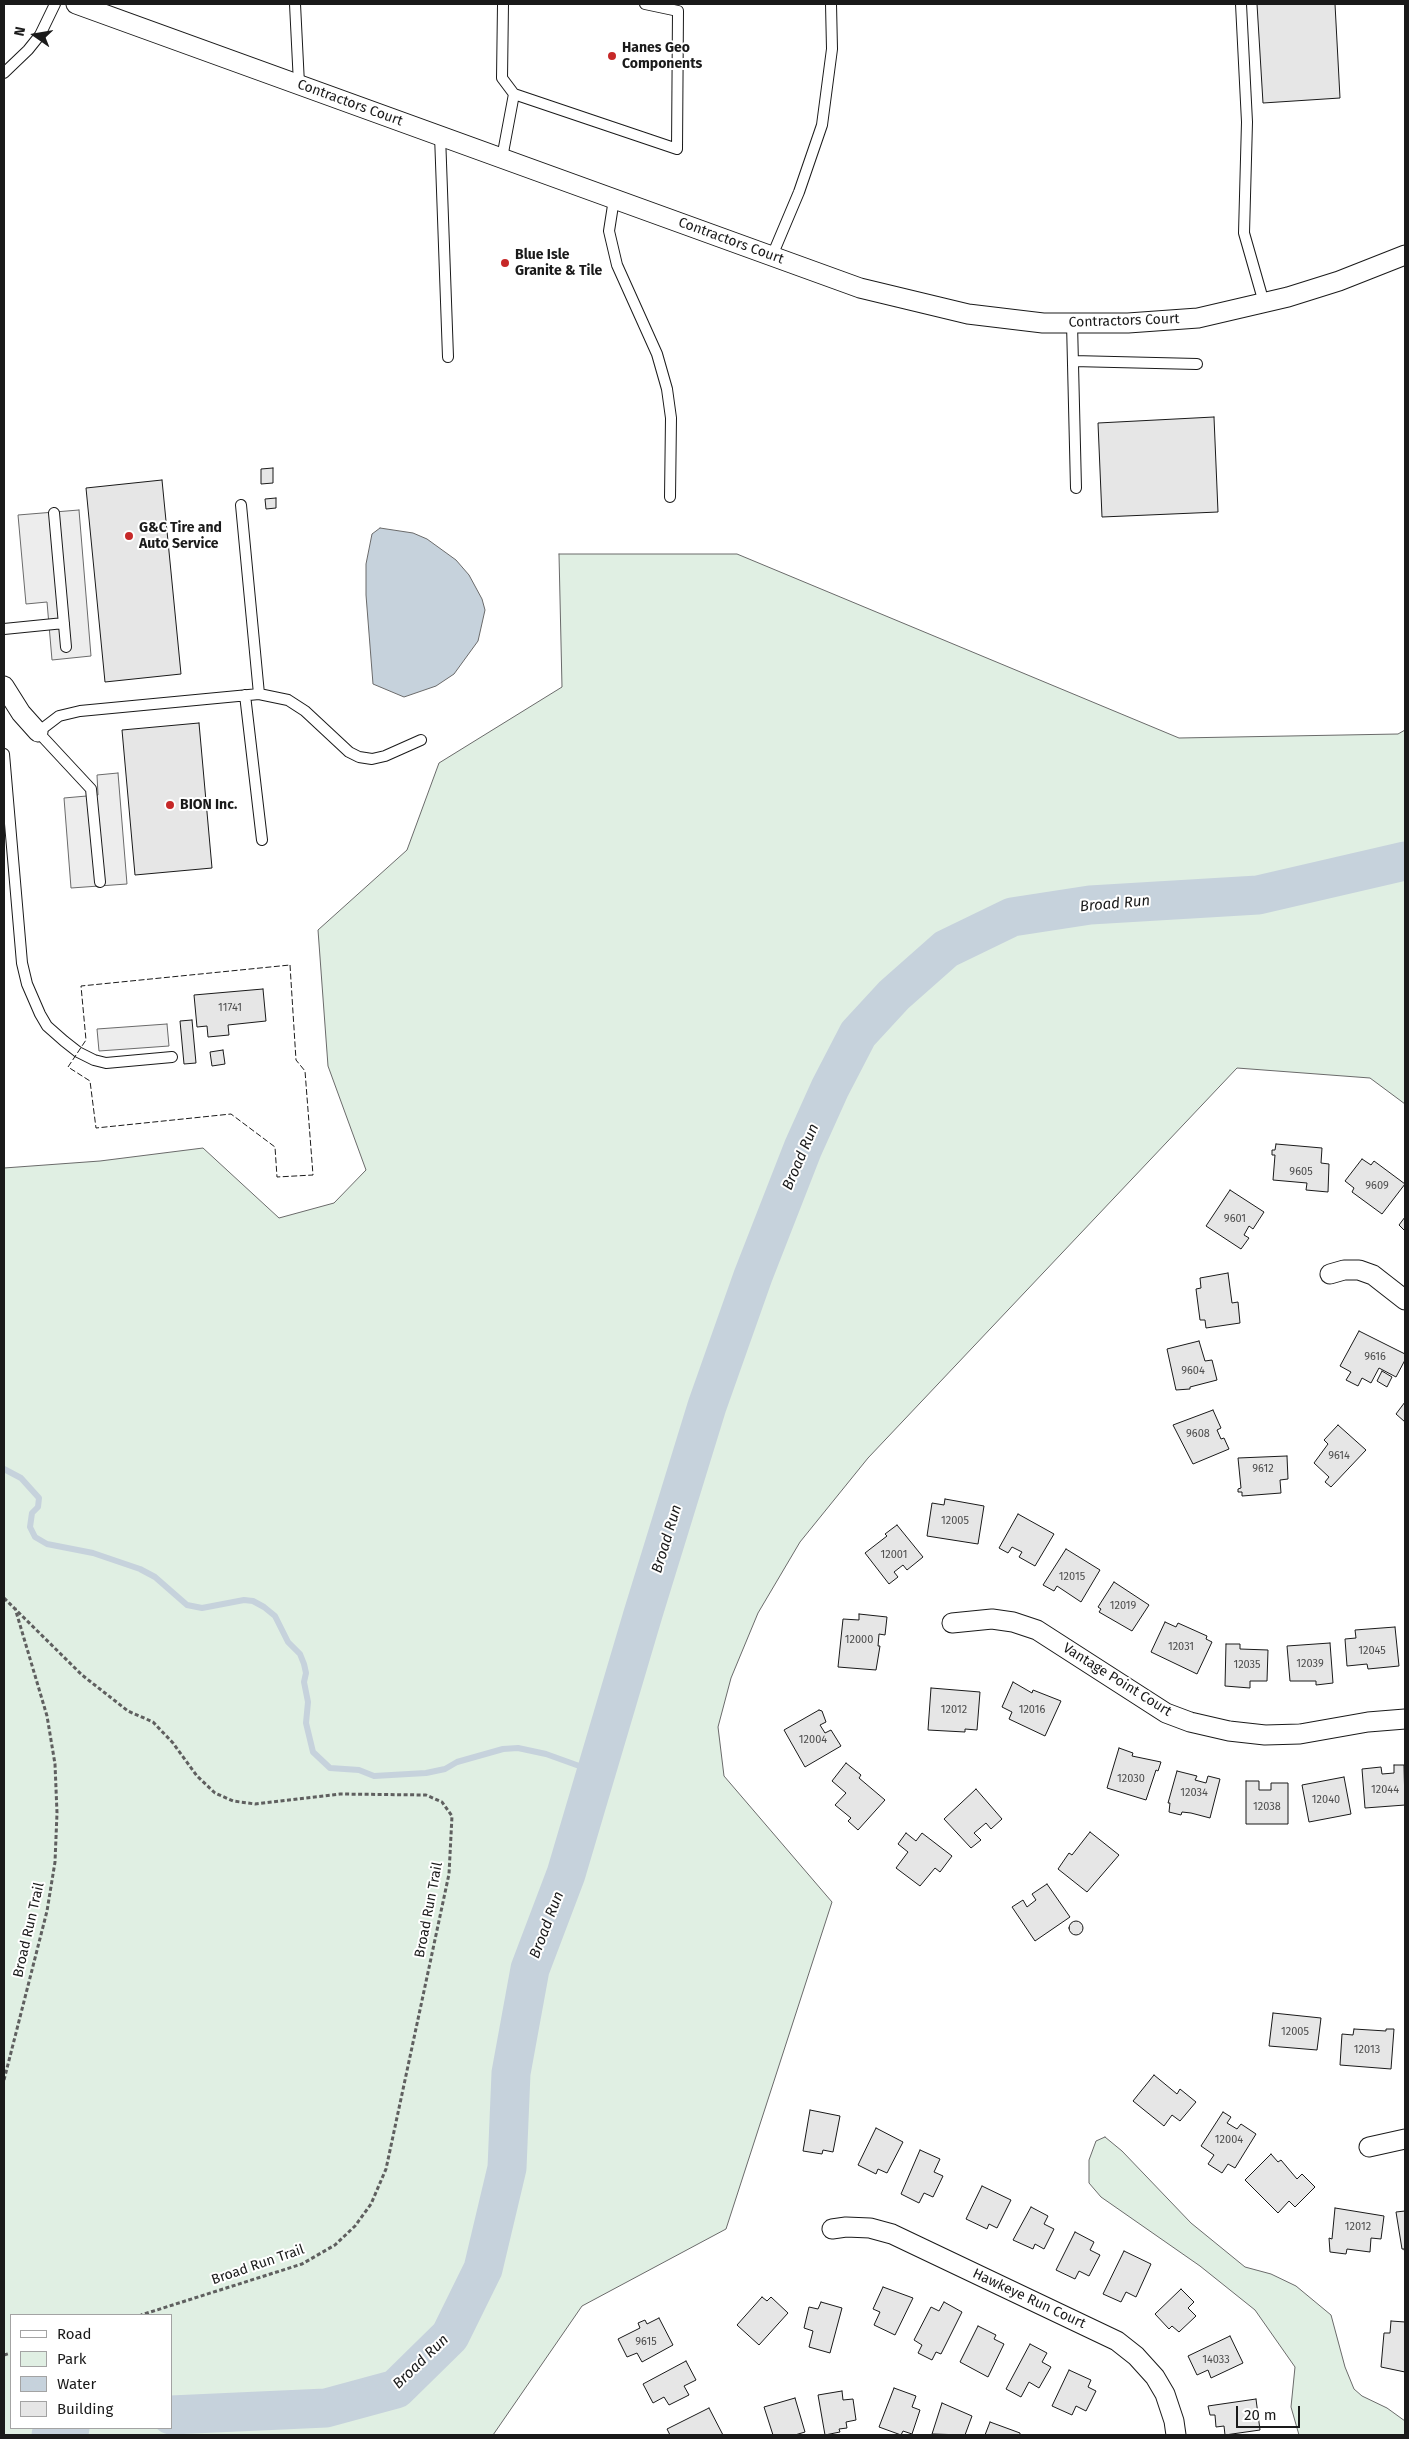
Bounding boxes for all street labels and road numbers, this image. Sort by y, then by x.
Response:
street label: Contractors Court [295,76,405,130]
street label: Contractors Court [676,214,786,268]
street label: Contractors Court [1068,311,1180,331]
street label: Vantage Point Court [1060,1640,1174,1720]
street label: Broad Run Trail [411,1861,447,1959]
street label: Broad Run Trail [10,1881,48,1979]
street label: Broad Run Trail [209,2241,307,2289]
street label: Hawkeye Run Court [970,2265,1088,2333]

